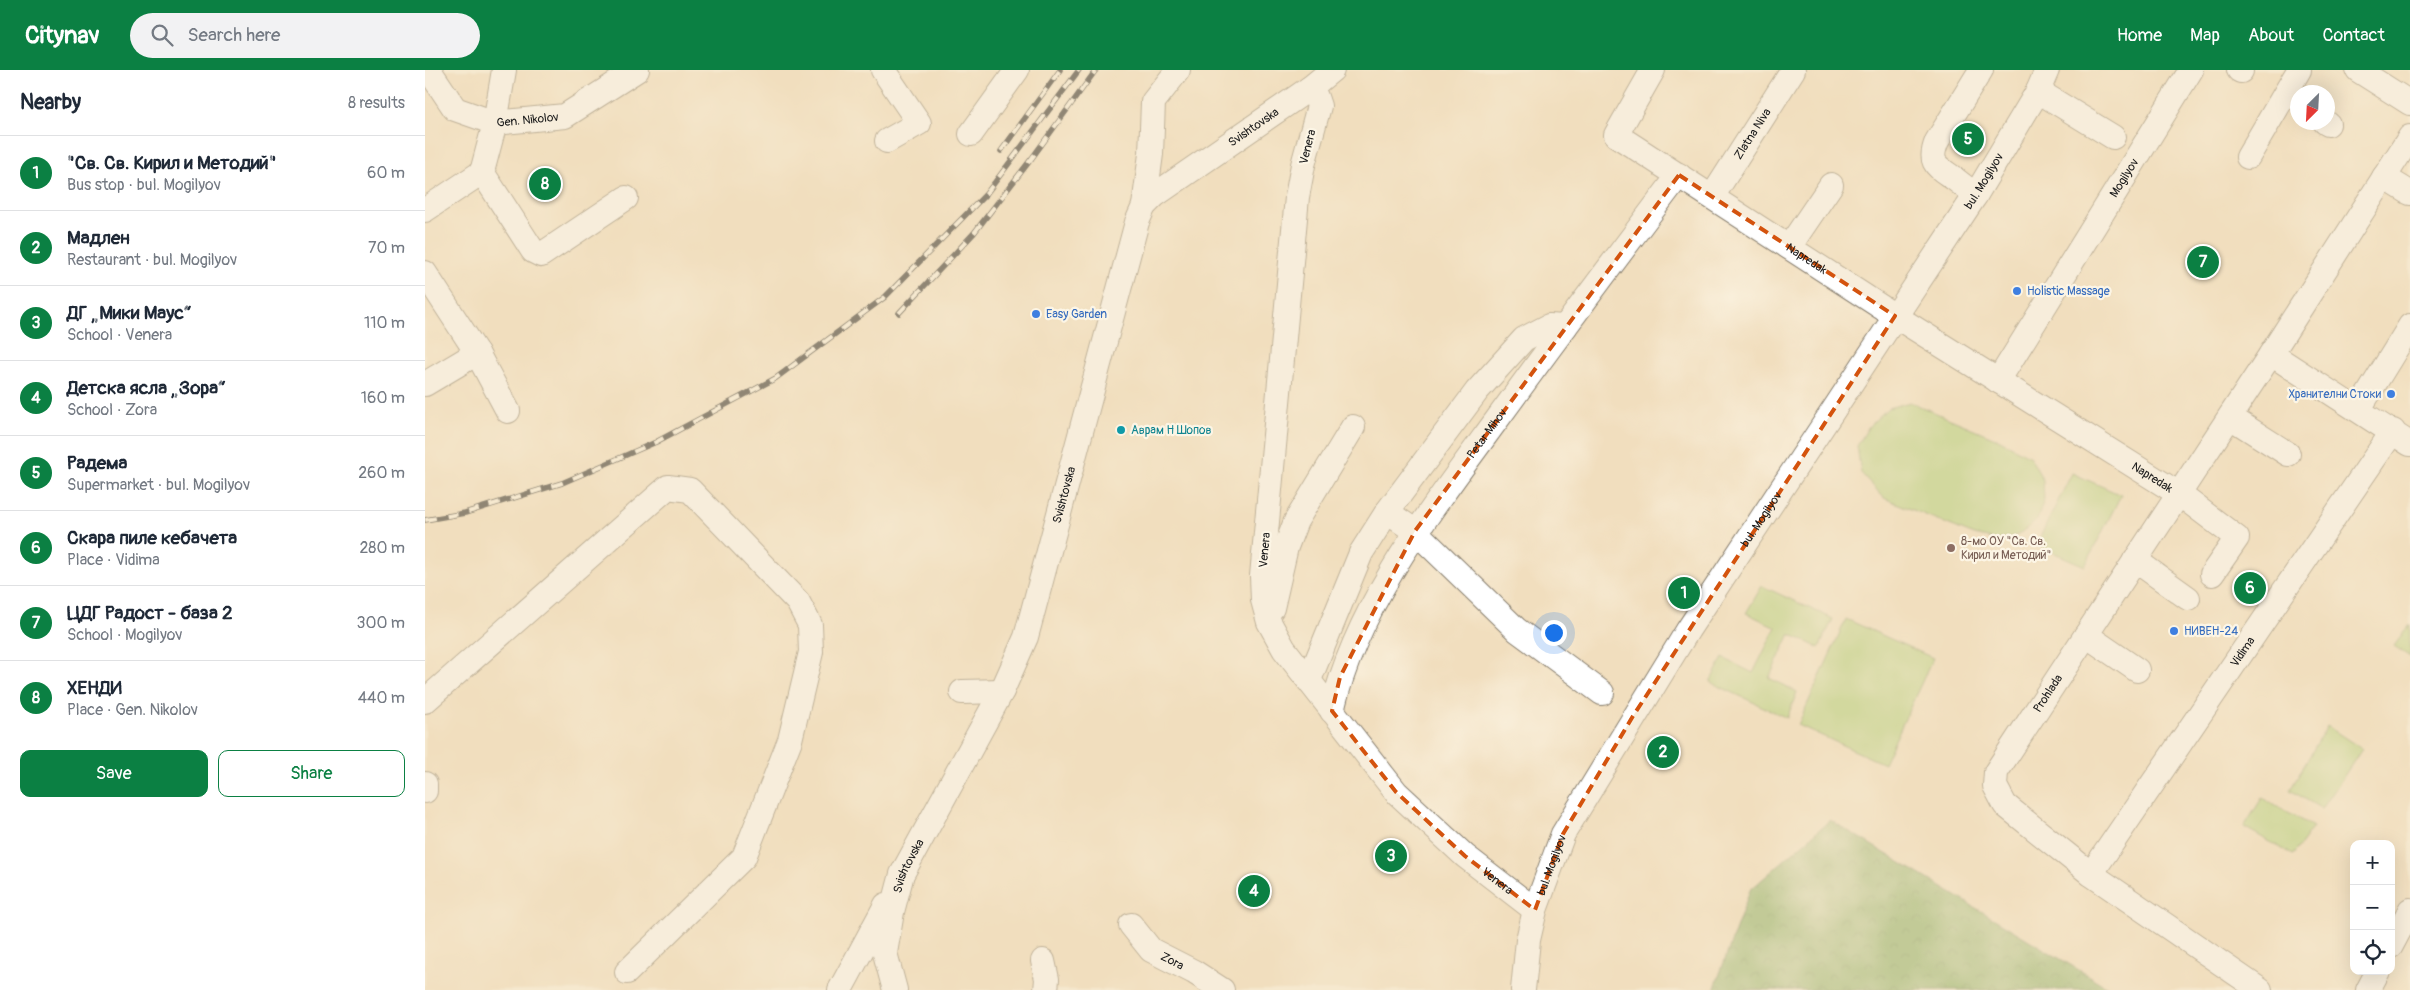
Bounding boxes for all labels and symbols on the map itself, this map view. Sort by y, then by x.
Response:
north arrow [2290,85,2335,130]
street label: Svishtovska [1225,104,1282,150]
street label: Zlatna Niva [1730,105,1774,162]
street label: Gen. Nikolov [496,109,559,130]
pin: 5 [1952,120,1984,158]
street label: Venera [1296,128,1320,166]
street label: bul. Mogilyov [1961,150,2007,212]
street label: Mogilyov [2106,156,2142,200]
pin: 8 [529,165,561,203]
street label: Napredak [1783,240,1830,277]
pin: 7 [2187,243,2219,281]
place label: Holistic Massage [2027,284,2110,299]
marker: Holistic Massage [2011,285,2023,297]
place label: Easy Garden [1046,307,1107,322]
marker: Easy Garden [1030,308,1042,320]
place label: Хранителни Стоки [2288,387,2382,402]
marker: Хранителни Стоки [2385,388,2397,400]
street label: Petar Mihov [1464,406,1510,461]
place label: Аврам Н Шопов [1131,423,1211,438]
marker: Аврам Н Шопов [1115,424,1127,436]
street label: Napredak [2129,459,2176,496]
street label: Svishtovska [1049,464,1079,525]
street label: bul. Mogilyov [1738,489,1785,550]
street label: Venera [1256,531,1274,568]
place label: 8-мо ОУ "Св. Св. Кирил и Методий" [1961,534,2051,563]
marker: 8-мо ОУ "Св. Св. Кирил и Методий" [1945,542,1957,554]
pin: 6 [2234,569,2266,607]
pin: 1 [1668,574,1700,612]
your location [1541,620,1567,646]
place label: НИВЕН-24 [2184,624,2238,639]
marker: НИВЕН-24 [2168,625,2180,637]
street label: Vidima [2227,633,2258,670]
street label: Prohlada [2030,671,2066,715]
pin: 2 [1647,733,1679,771]
street label: bul. Mogilyov [1534,833,1570,897]
street label: Svishtovska [890,836,927,895]
pin: 3 [1375,837,1407,875]
street label: Venera [1479,864,1516,898]
pin: 4 [1238,872,1270,910]
street label: Zora [1158,949,1187,973]

